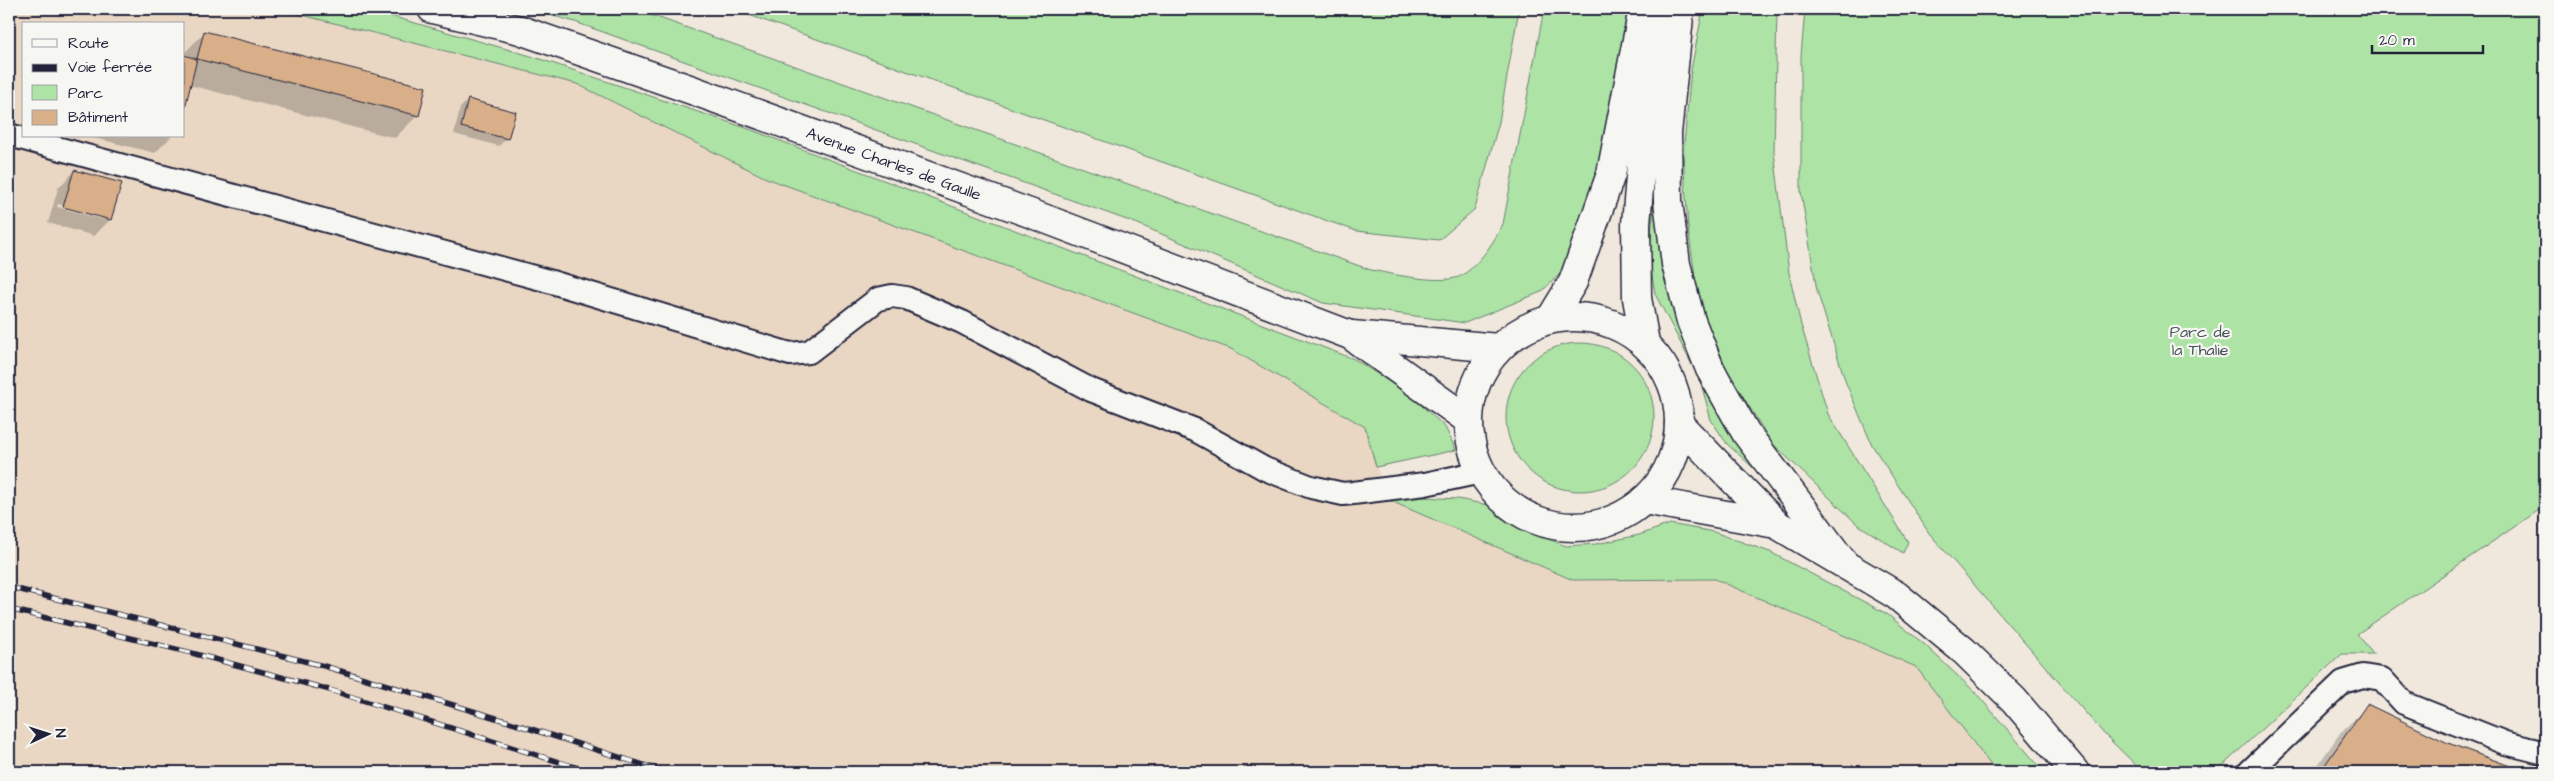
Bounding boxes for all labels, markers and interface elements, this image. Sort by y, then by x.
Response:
legend [22,22,185,138]
scale bar [2372,22,2483,54]
text: 20 m [2379,30,2415,51]
text: Route [68,33,109,54]
text: Voie ferrée [68,57,152,78]
text: Parc [68,83,103,104]
text: Bâtiment [68,107,128,128]
street label: Avenue Charles de Gaulle [803,122,984,206]
park label: Parc de la Thalie [2170,321,2231,361]
north arrow [22,708,72,758]
text: N [50,728,70,738]

